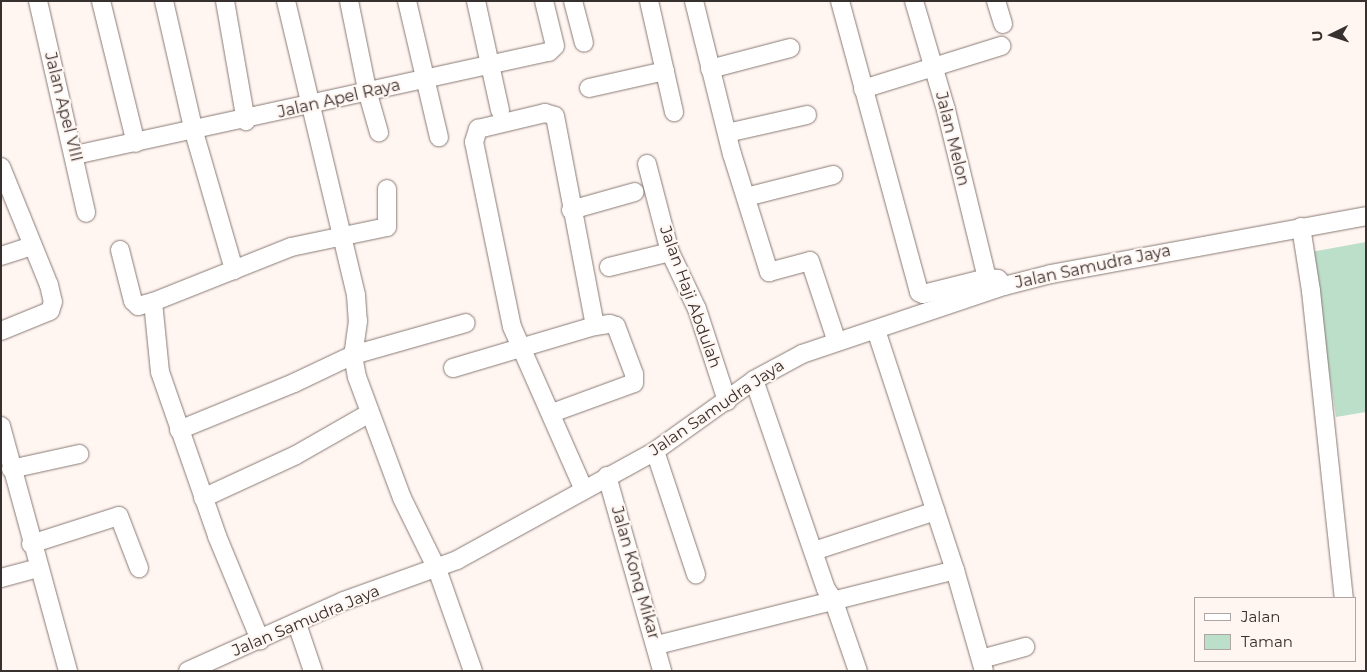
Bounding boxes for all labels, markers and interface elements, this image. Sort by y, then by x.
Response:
north arrow [1307,10,1357,60]
text: U [1308,30,1326,42]
street label: Jalan Apel VIII [40,50,86,164]
street label: Jalan Apel Raya [276,76,402,122]
street label: Jalan Melon [931,90,973,188]
street label: Jalan Haji Abdulah [655,223,725,371]
street label: Jalan Samudra Jaya [1014,241,1172,293]
street label: Jalan Samudra Jaya [646,356,788,460]
street label: Jalan Konq Mikar [607,504,663,642]
street label: Jalan Samudra Jaya [229,581,383,661]
legend [1194,597,1357,662]
text: Jalan [1241,607,1280,626]
text: Taman [1241,632,1293,651]

